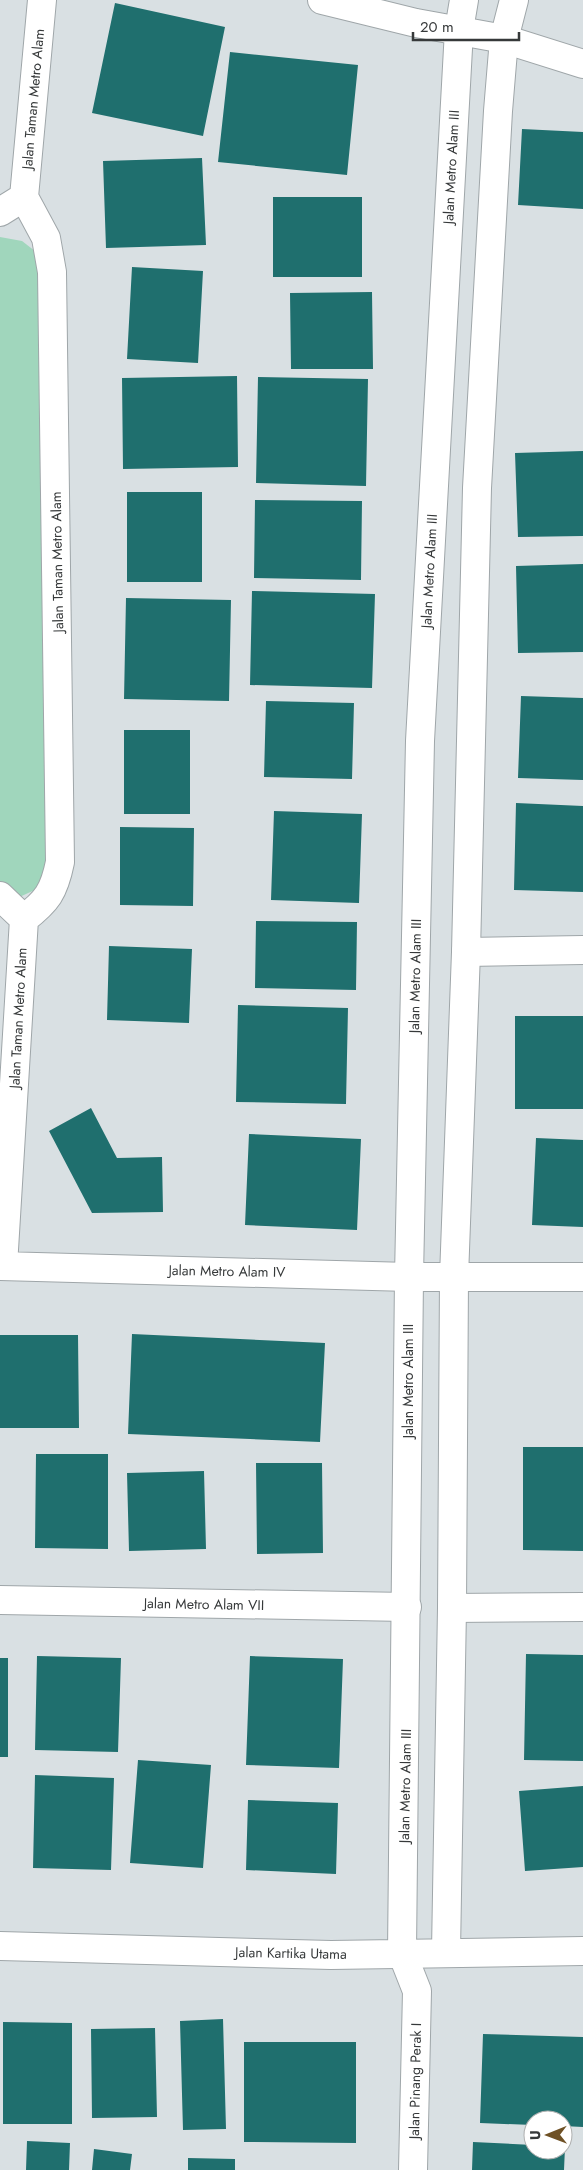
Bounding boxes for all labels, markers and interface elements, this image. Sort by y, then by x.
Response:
scale bar [413,10,519,42]
text: 20 m [420,16,454,38]
street label: Jalan Taman Metro Alam [17,28,49,172]
street label: Jalan Metro Alam III [438,109,464,227]
street label: Jalan Taman Metro Alam [46,491,68,635]
street label: Jalan Metro Alam III [416,513,442,631]
street label: Jalan Metro Alam III [404,919,426,1035]
street label: Jalan Taman Metro Alam [4,947,32,1091]
street label: Jalan Metro Alam IV [166,1260,286,1282]
street label: Jalan Metro Alam III [398,1324,418,1440]
street label: Jalan Metro Alam VII [142,1593,264,1615]
street label: Jalan Metro Alam III [394,1729,416,1845]
street label: Jalan Kartika Utama [233,1942,347,1964]
street label: Jalan Pinang Perak I [404,2023,426,2141]
north arrow [523,2110,573,2160]
text: U [525,2130,545,2140]

